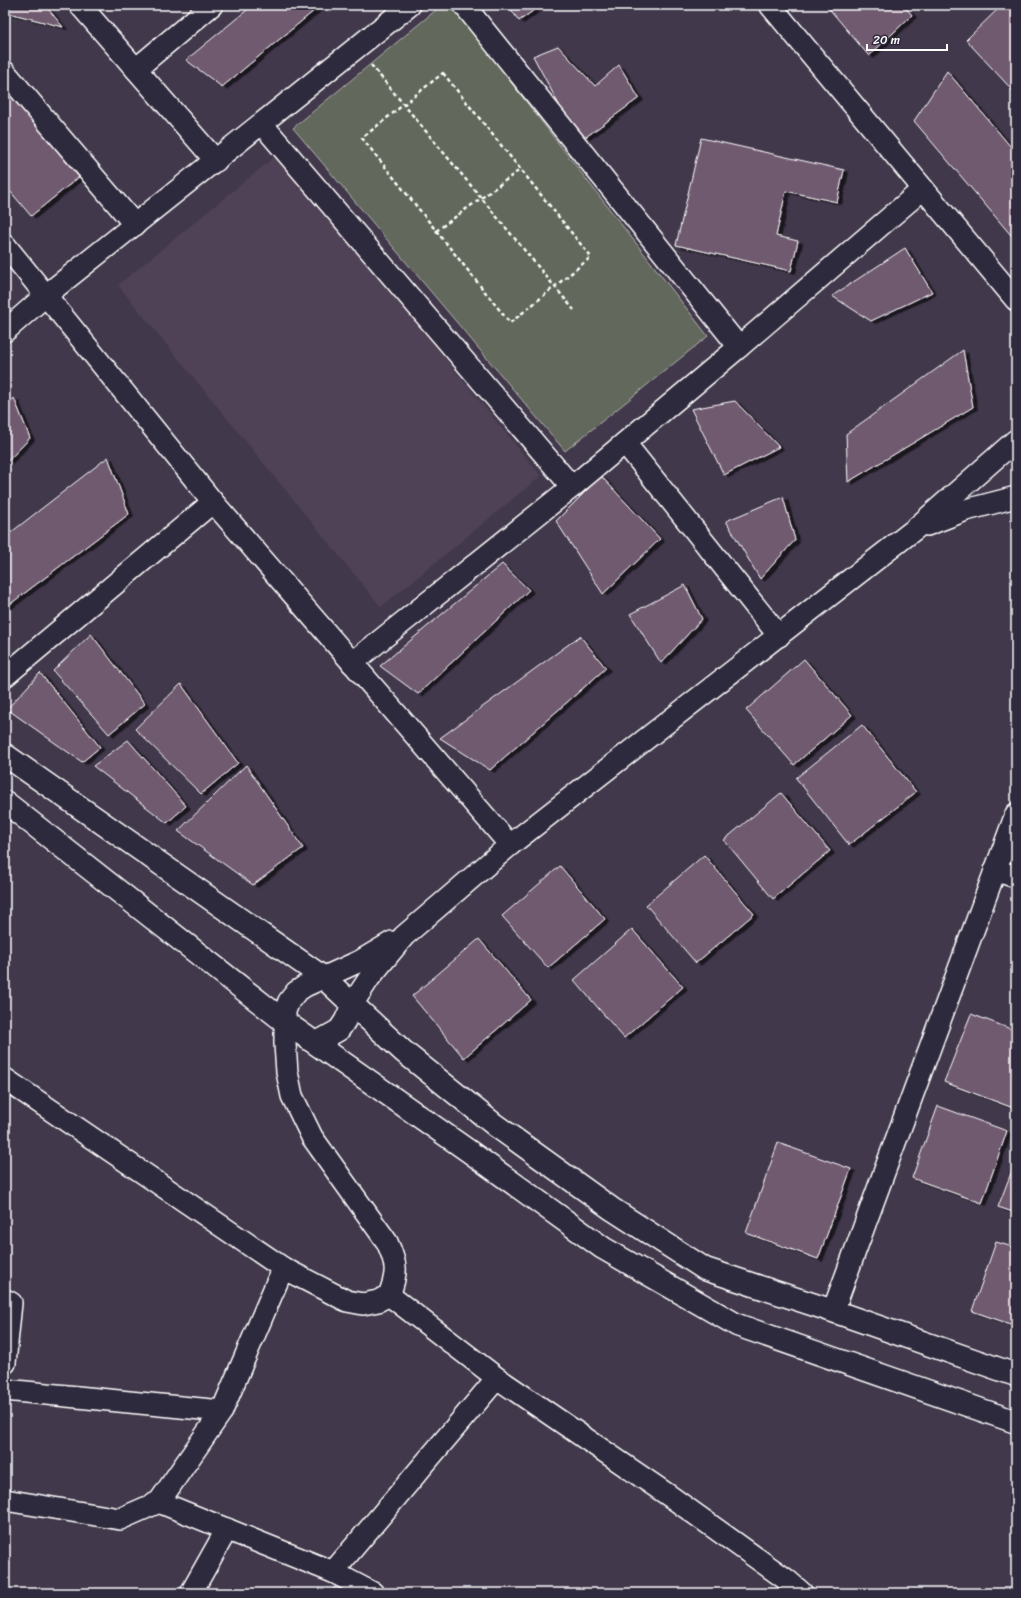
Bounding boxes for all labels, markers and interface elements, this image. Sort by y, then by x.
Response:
scale bar [867,26,947,52]
text: 20 m [873,29,900,51]

